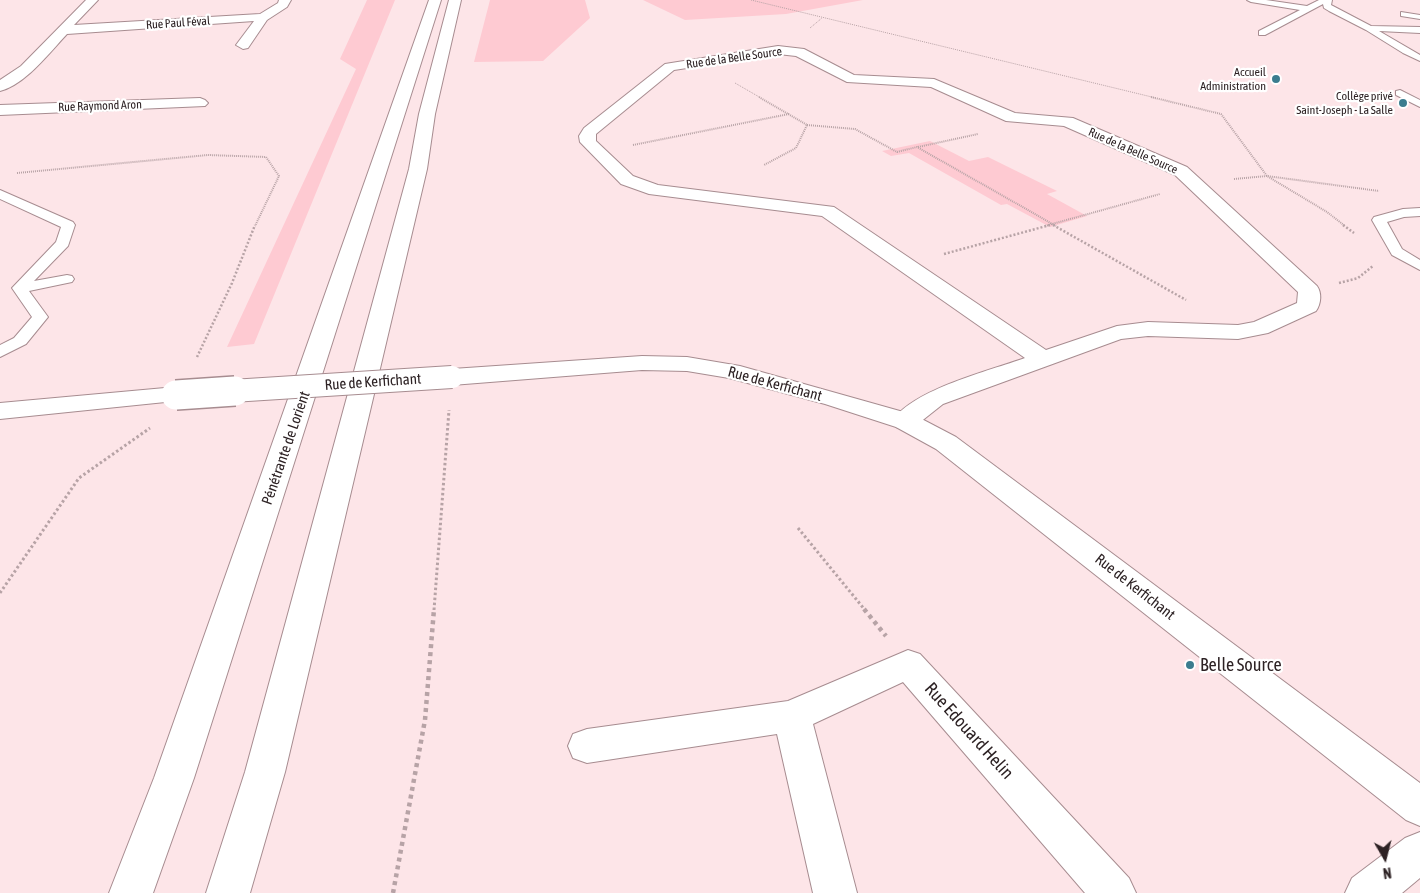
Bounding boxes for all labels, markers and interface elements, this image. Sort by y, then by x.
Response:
street label: Rue Paul Féval [145,14,211,32]
street label: Rue de la Belle Source [685,44,783,72]
place label: Accueil Administration [1200,65,1266,93]
marker: Accueil Administration [1270,73,1282,85]
place label: Collège privé Saint-Joseph - La Salle [1296,89,1393,117]
street label: Rue Raymond Aron [58,97,142,115]
marker: Collège privé Saint-Joseph - La Salle [1397,97,1409,109]
street label: Rue de la Belle Source [1086,125,1180,177]
street label: Rue de Kerfichant [726,363,824,405]
street label: Rue de Kerfichant [324,370,422,394]
street label: Pénétrante de Lorient [258,389,314,507]
street label: Rue de Kerfichant [1091,550,1179,624]
place label: Belle Source [1200,654,1282,676]
marker: Belle Source [1184,659,1196,671]
street label: Rue Edouard Helin [920,678,1018,784]
north arrow [1360,833,1410,883]
text: N [1382,864,1392,881]

